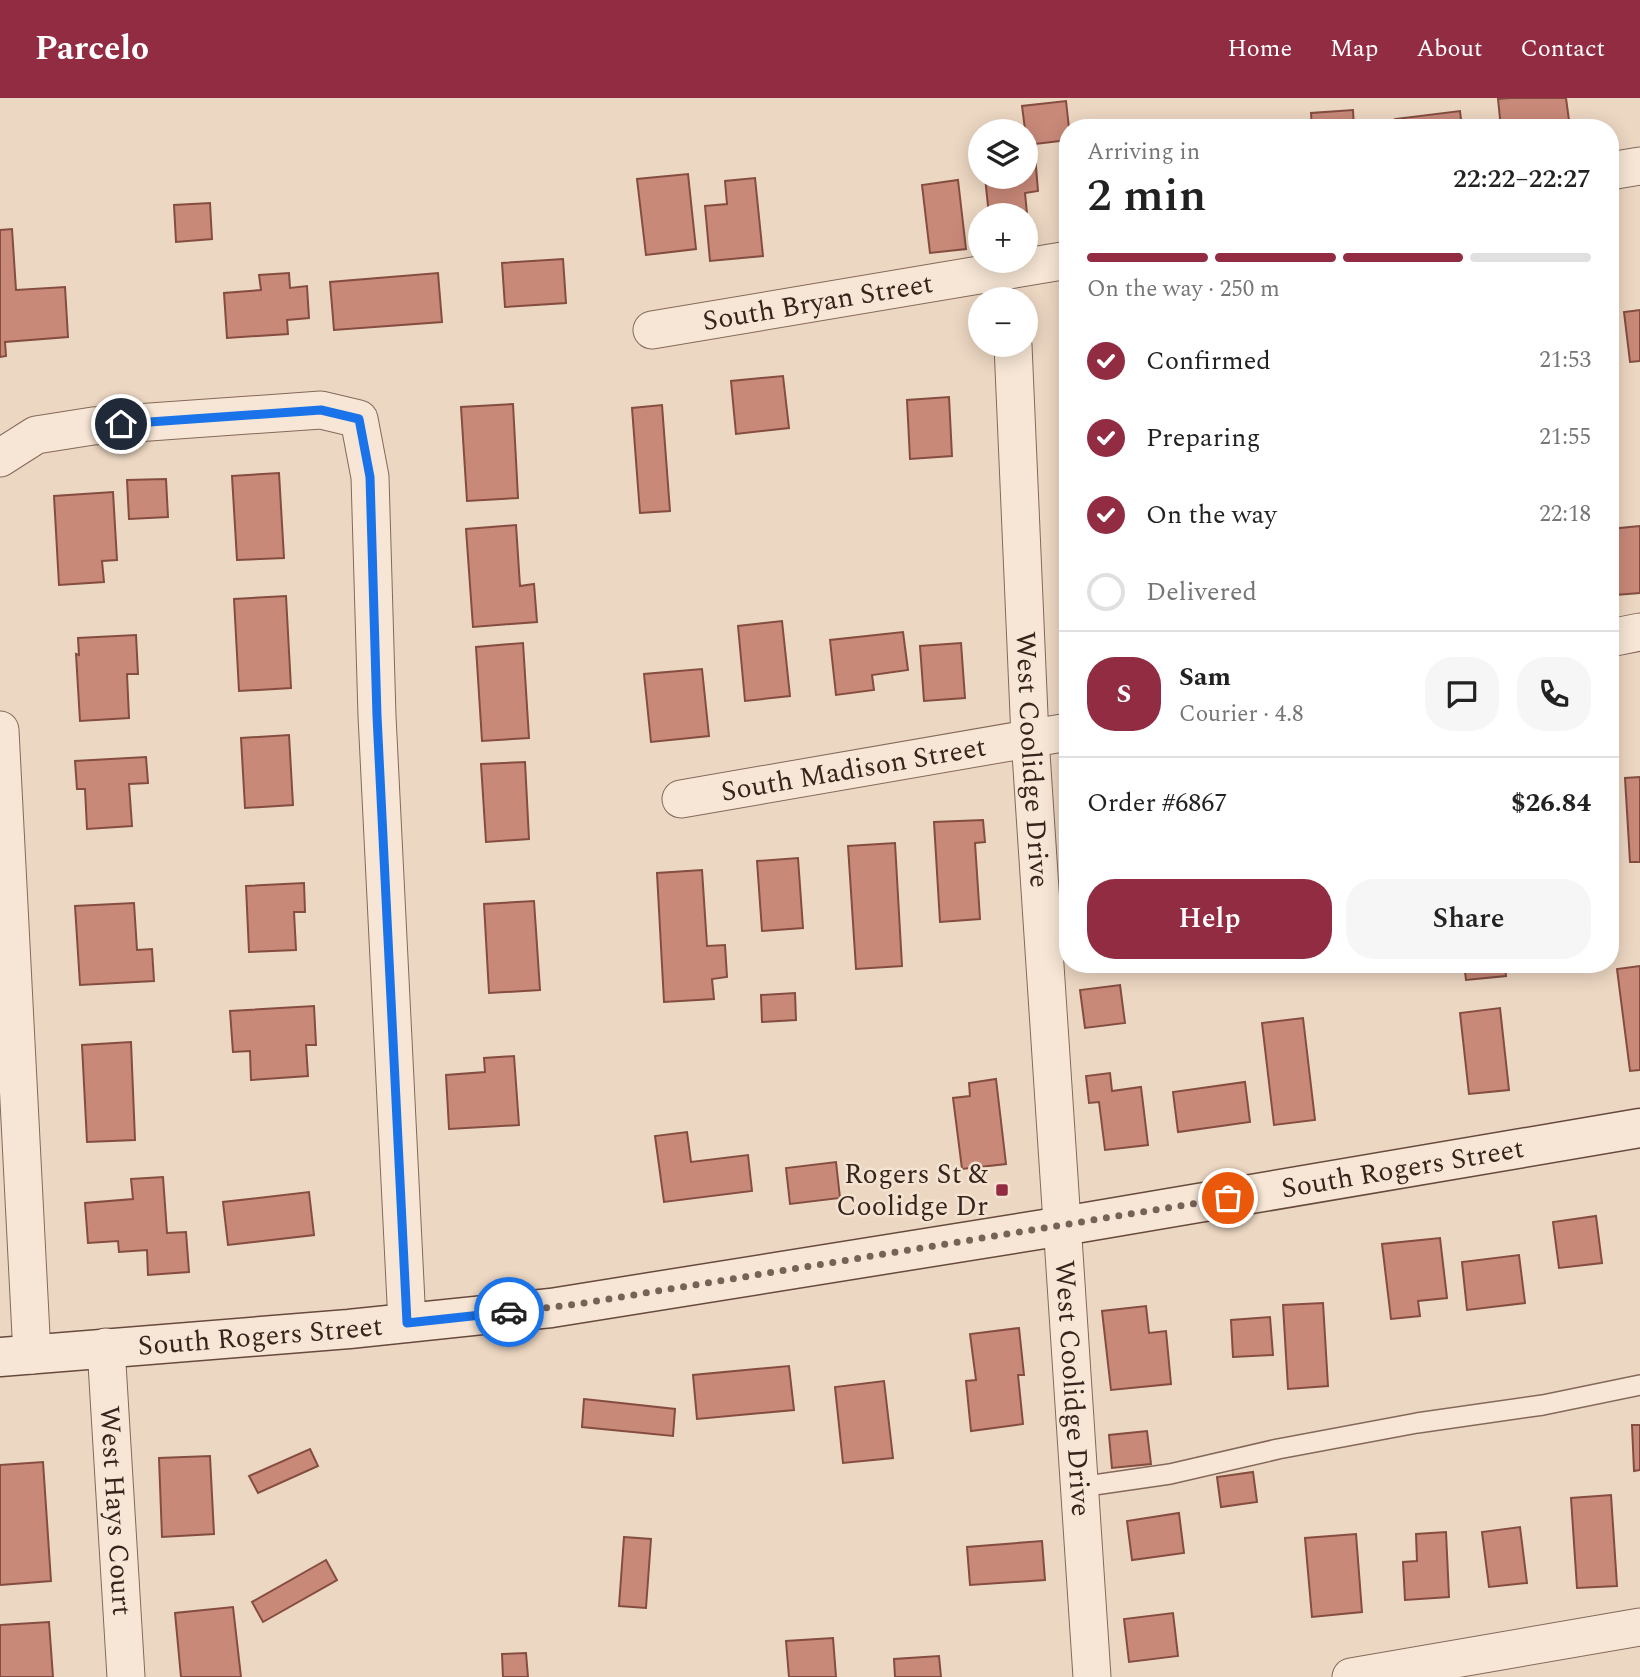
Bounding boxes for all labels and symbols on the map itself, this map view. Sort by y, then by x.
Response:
street label: South Bryan Street [699,262,936,343]
pin [91,394,151,454]
street label: West Coolidge Drive [1004,630,1061,889]
street label: South Madison Street [717,725,990,813]
street label: South Rogers Street [1278,1127,1527,1210]
place label: Rogers St & Coolidge Dr [836,1153,989,1228]
pin [1198,1168,1258,1228]
marker: Rogers St & Coolidge Dr [994,1182,1010,1198]
street label: West Coolidge Drive [1043,1259,1103,1518]
courier [474,1277,544,1347]
street label: South Rogers Street [136,1304,385,1367]
street label: West Hays Court [88,1404,144,1617]

